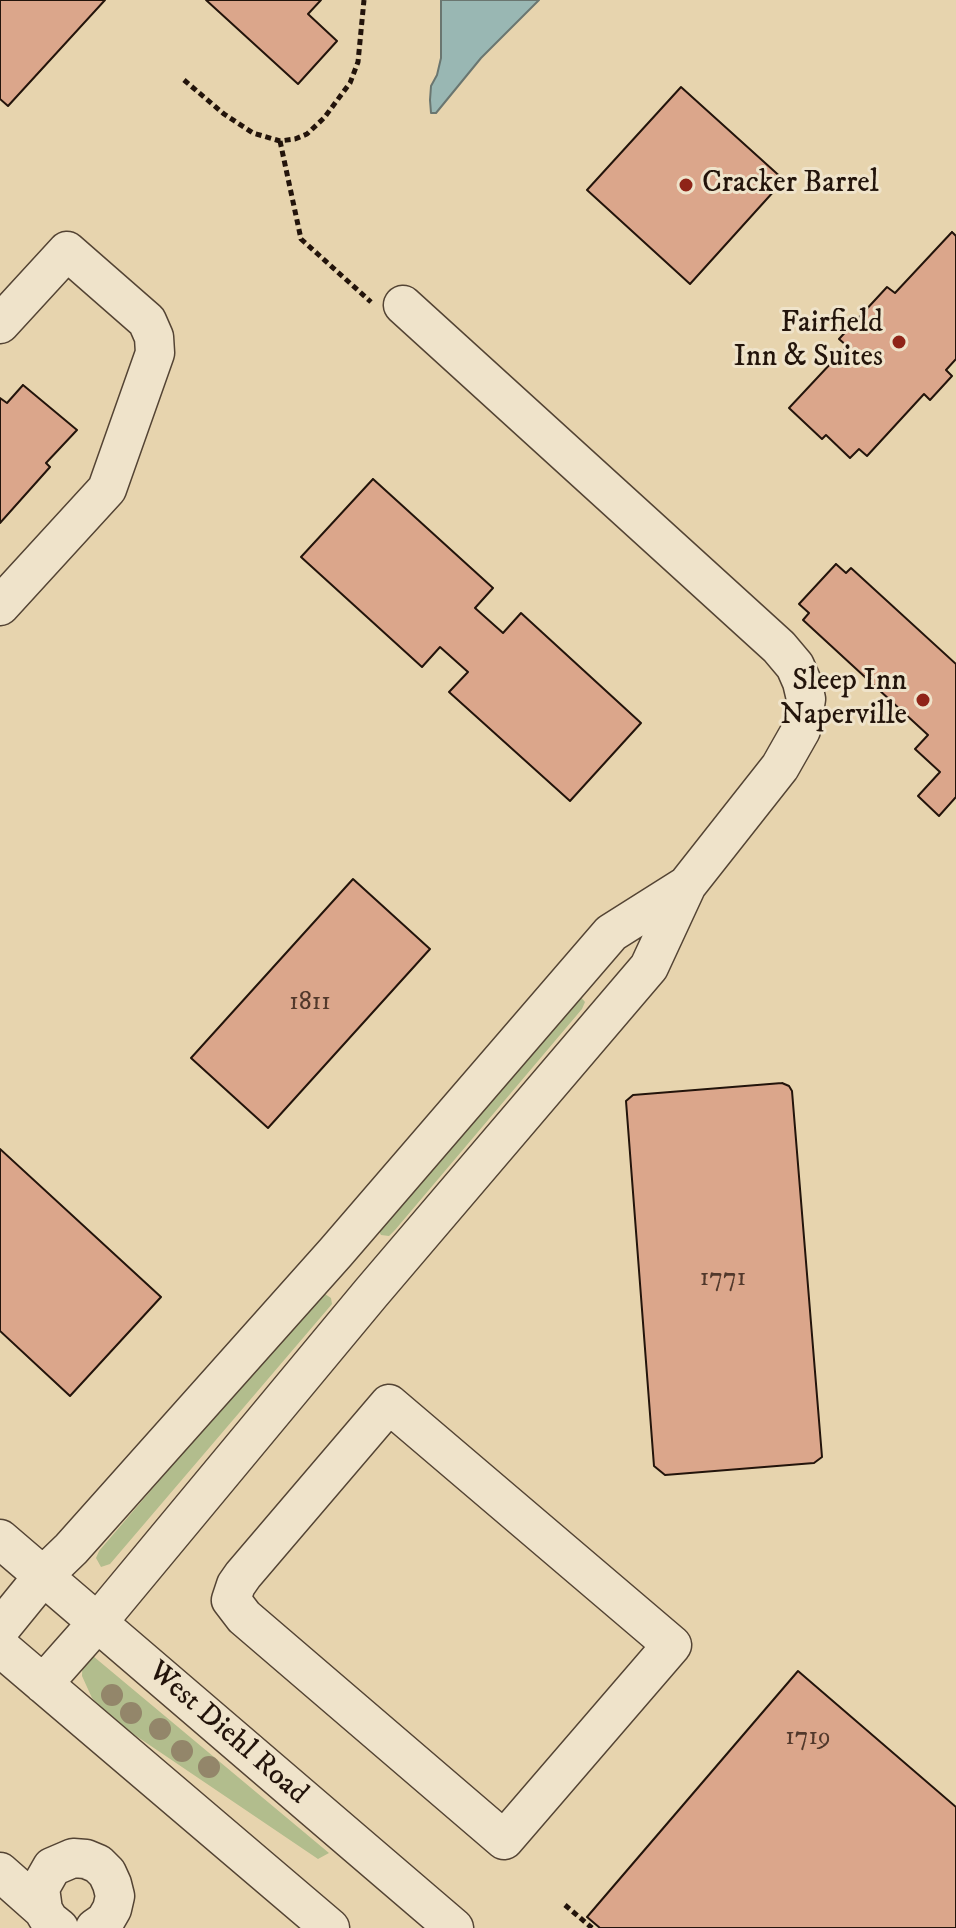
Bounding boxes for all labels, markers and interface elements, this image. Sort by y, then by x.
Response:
place label: Cracker Barrel [702,167,879,203]
marker: Cracker Barrel [677,176,695,194]
place label: Fairfield Inn & Suites [733,307,883,378]
marker: Fairfield Inn & Suites [890,333,908,351]
place label: Sleep Inn Naperville [780,665,907,736]
marker: Sleep Inn Naperville [914,691,932,709]
house number: 1811 [289,988,331,1020]
house number: 1771 [700,1264,746,1296]
street label: West Diehl Road [140,1655,314,1813]
house number: 1719 [785,1723,831,1755]

